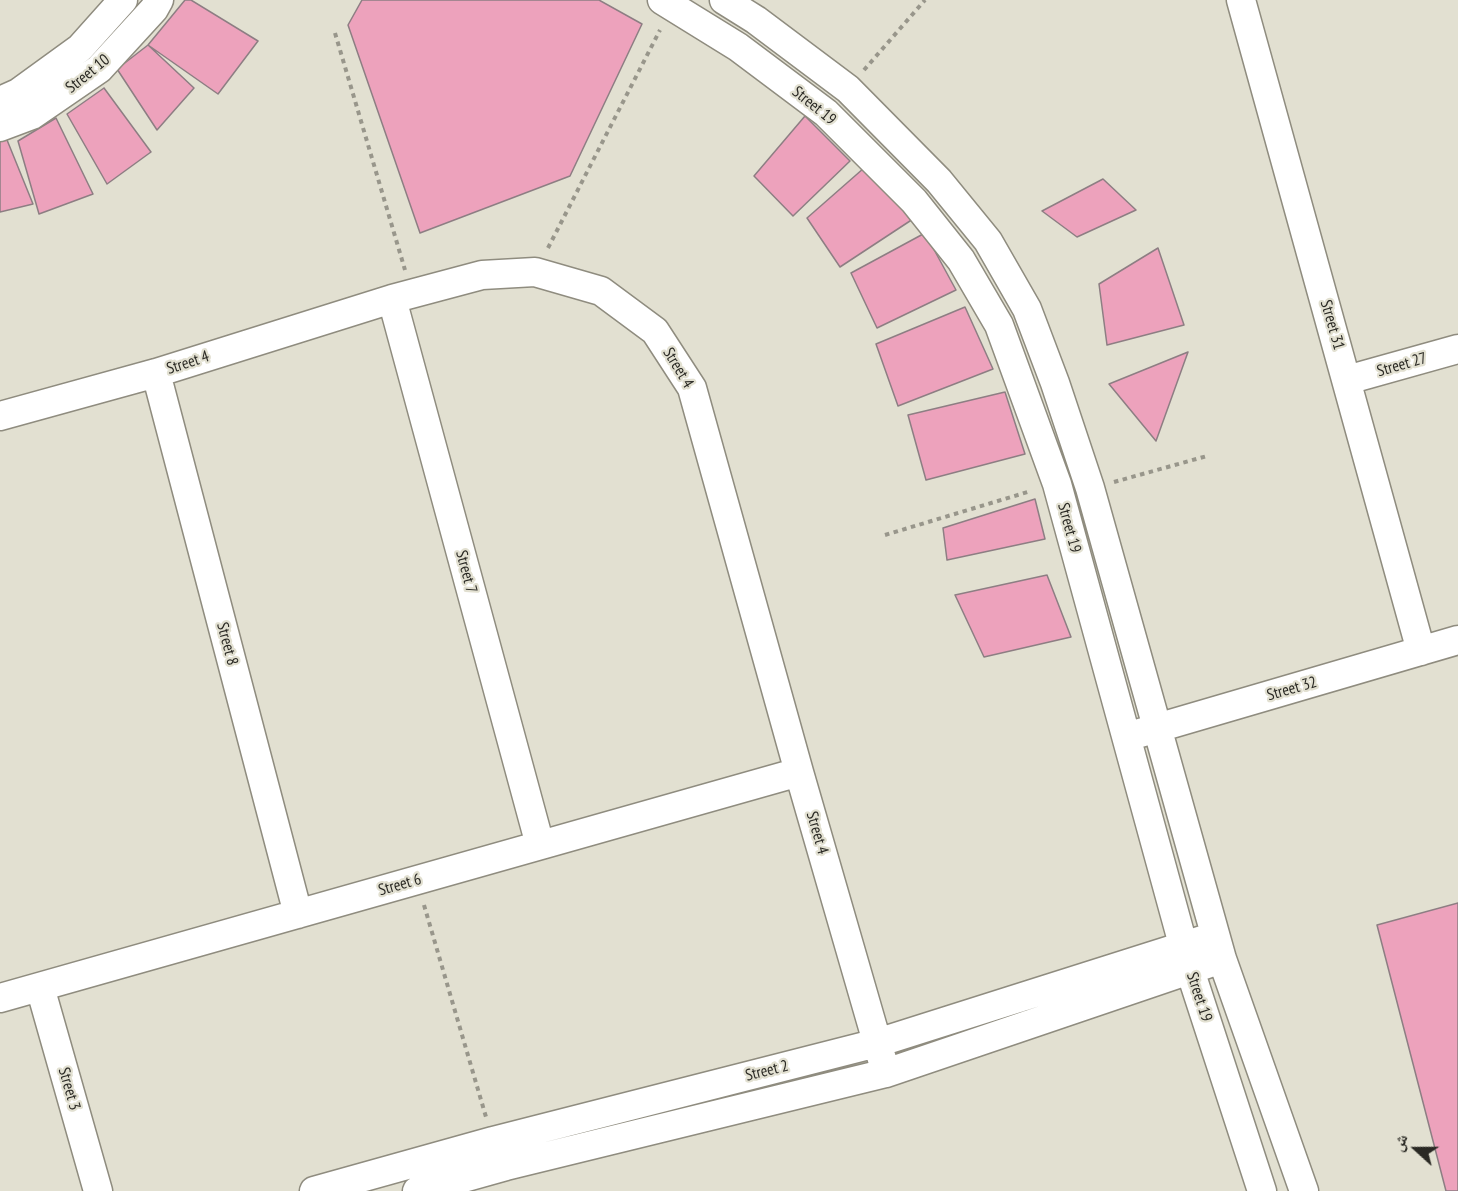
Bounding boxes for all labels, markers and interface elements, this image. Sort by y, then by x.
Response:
street label: Street 10 [62,51,114,97]
street label: Street 19 [788,83,840,129]
street label: Street 31 [1316,298,1348,352]
street label: Street 4 [659,344,697,392]
street label: Street 4 [164,347,212,379]
street label: Street 27 [1375,349,1429,381]
street label: Street 19 [1053,501,1085,555]
street label: Street 7 [451,548,481,596]
street label: Street 8 [212,620,242,668]
street label: Street 32 [1265,673,1319,705]
street label: Street 4 [802,809,832,857]
street label: Street 6 [376,870,424,900]
street label: Street 19 [1182,970,1216,1024]
street label: Street 2 [743,1056,791,1086]
street label: Street 3 [54,1065,84,1113]
north arrow [1386,1119,1446,1179]
text: ش [1387,1131,1412,1154]

